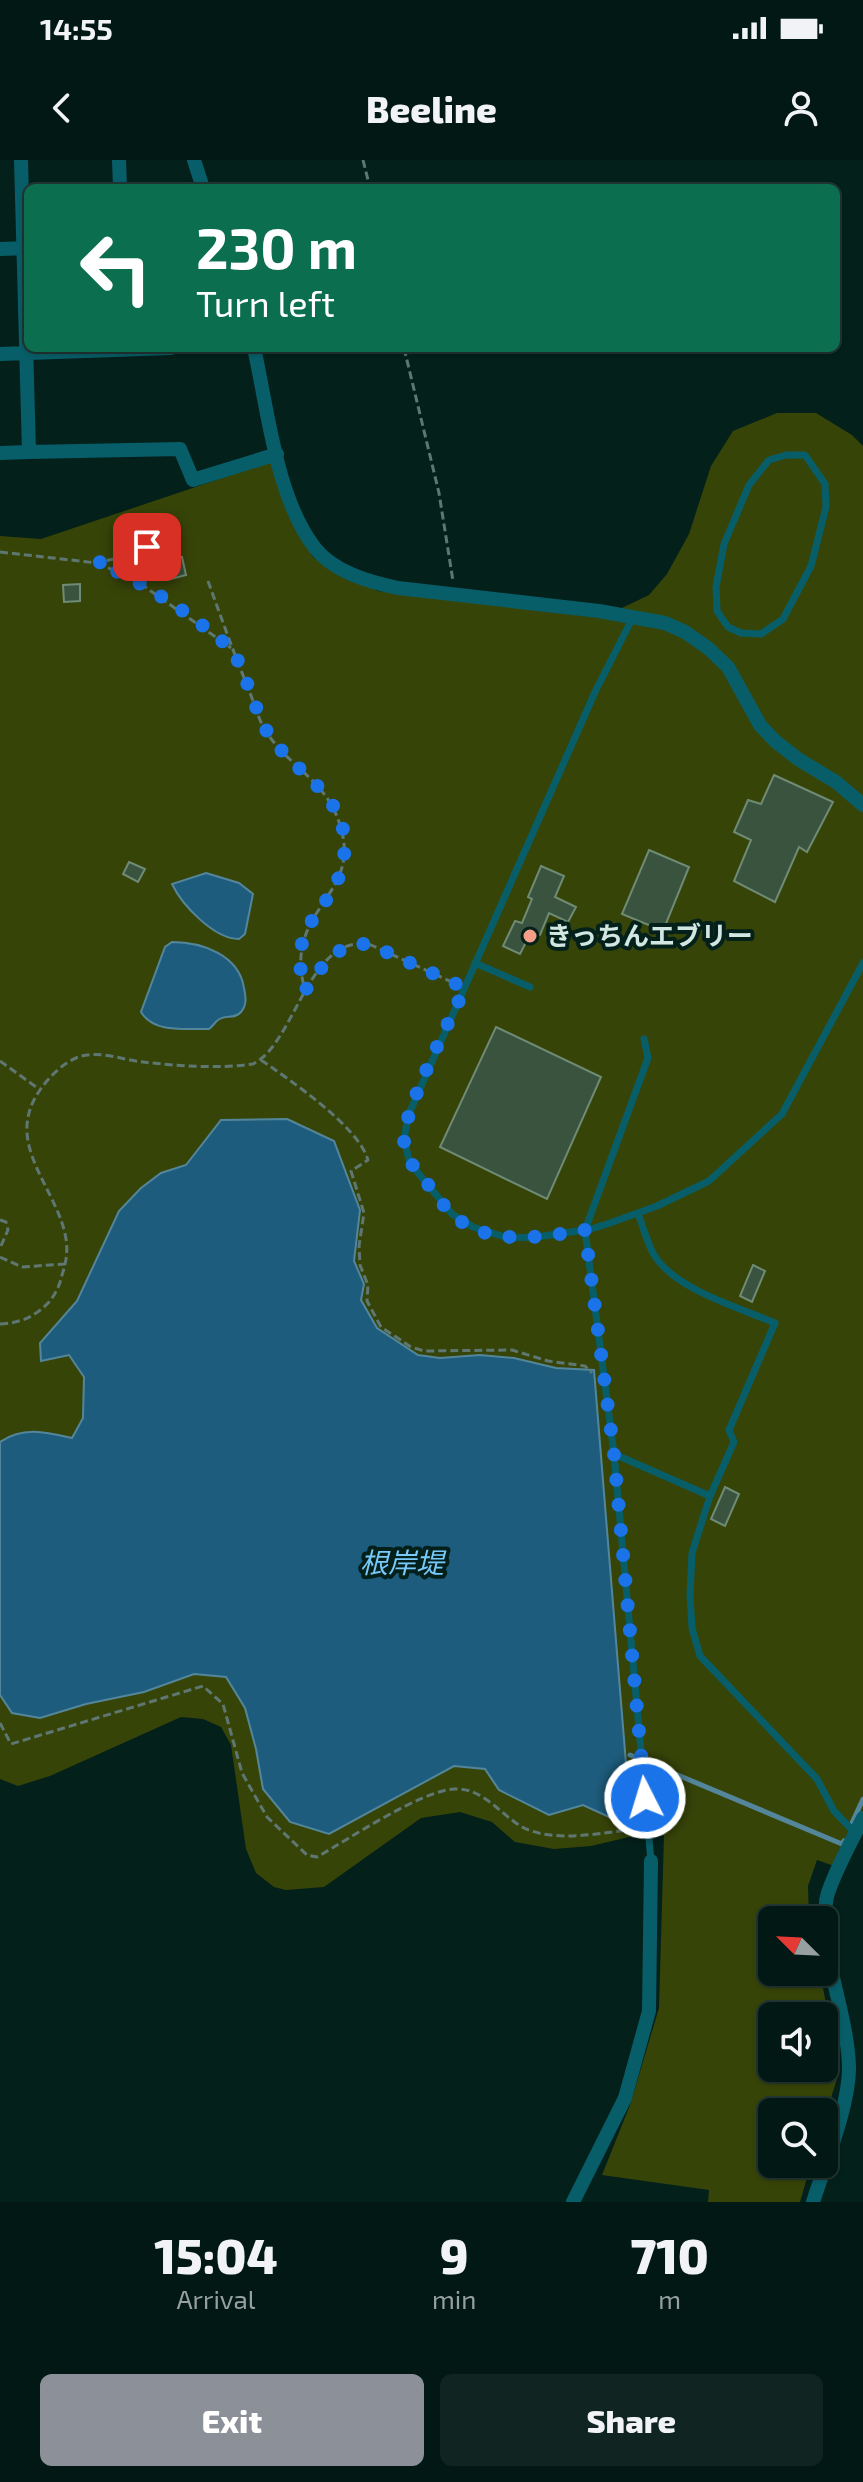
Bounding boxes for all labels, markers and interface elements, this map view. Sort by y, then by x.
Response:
text: 14:55 [40,10,113,46]
icon: back [40,86,84,130]
icon: person [779,86,823,130]
text: Beeline [366,87,497,130]
text: 230 m [196,213,357,280]
icon: left [64,216,168,320]
text: Turn left [196,281,335,324]
pin [113,513,181,581]
icon: arrive [125,525,169,569]
place label: きっちんエブリー [546,919,753,950]
marker: きっちんエブリー [521,927,539,945]
water label: 根岸堤 [360,1545,447,1579]
position arrow [603,1756,687,1840]
north arrow [758,1906,838,1986]
map controls [758,1906,838,2178]
button: sound [758,2002,838,2082]
button: search [758,2098,838,2178]
text: 15:04 [154,2226,278,2284]
text: 9 [440,2226,469,2284]
text: 710 [630,2226,709,2284]
text: Arrival [176,2283,256,2314]
text: min [432,2283,476,2314]
text: m [658,2283,681,2314]
button: Exit [40,2374,424,2466]
button: Share [440,2374,823,2466]

